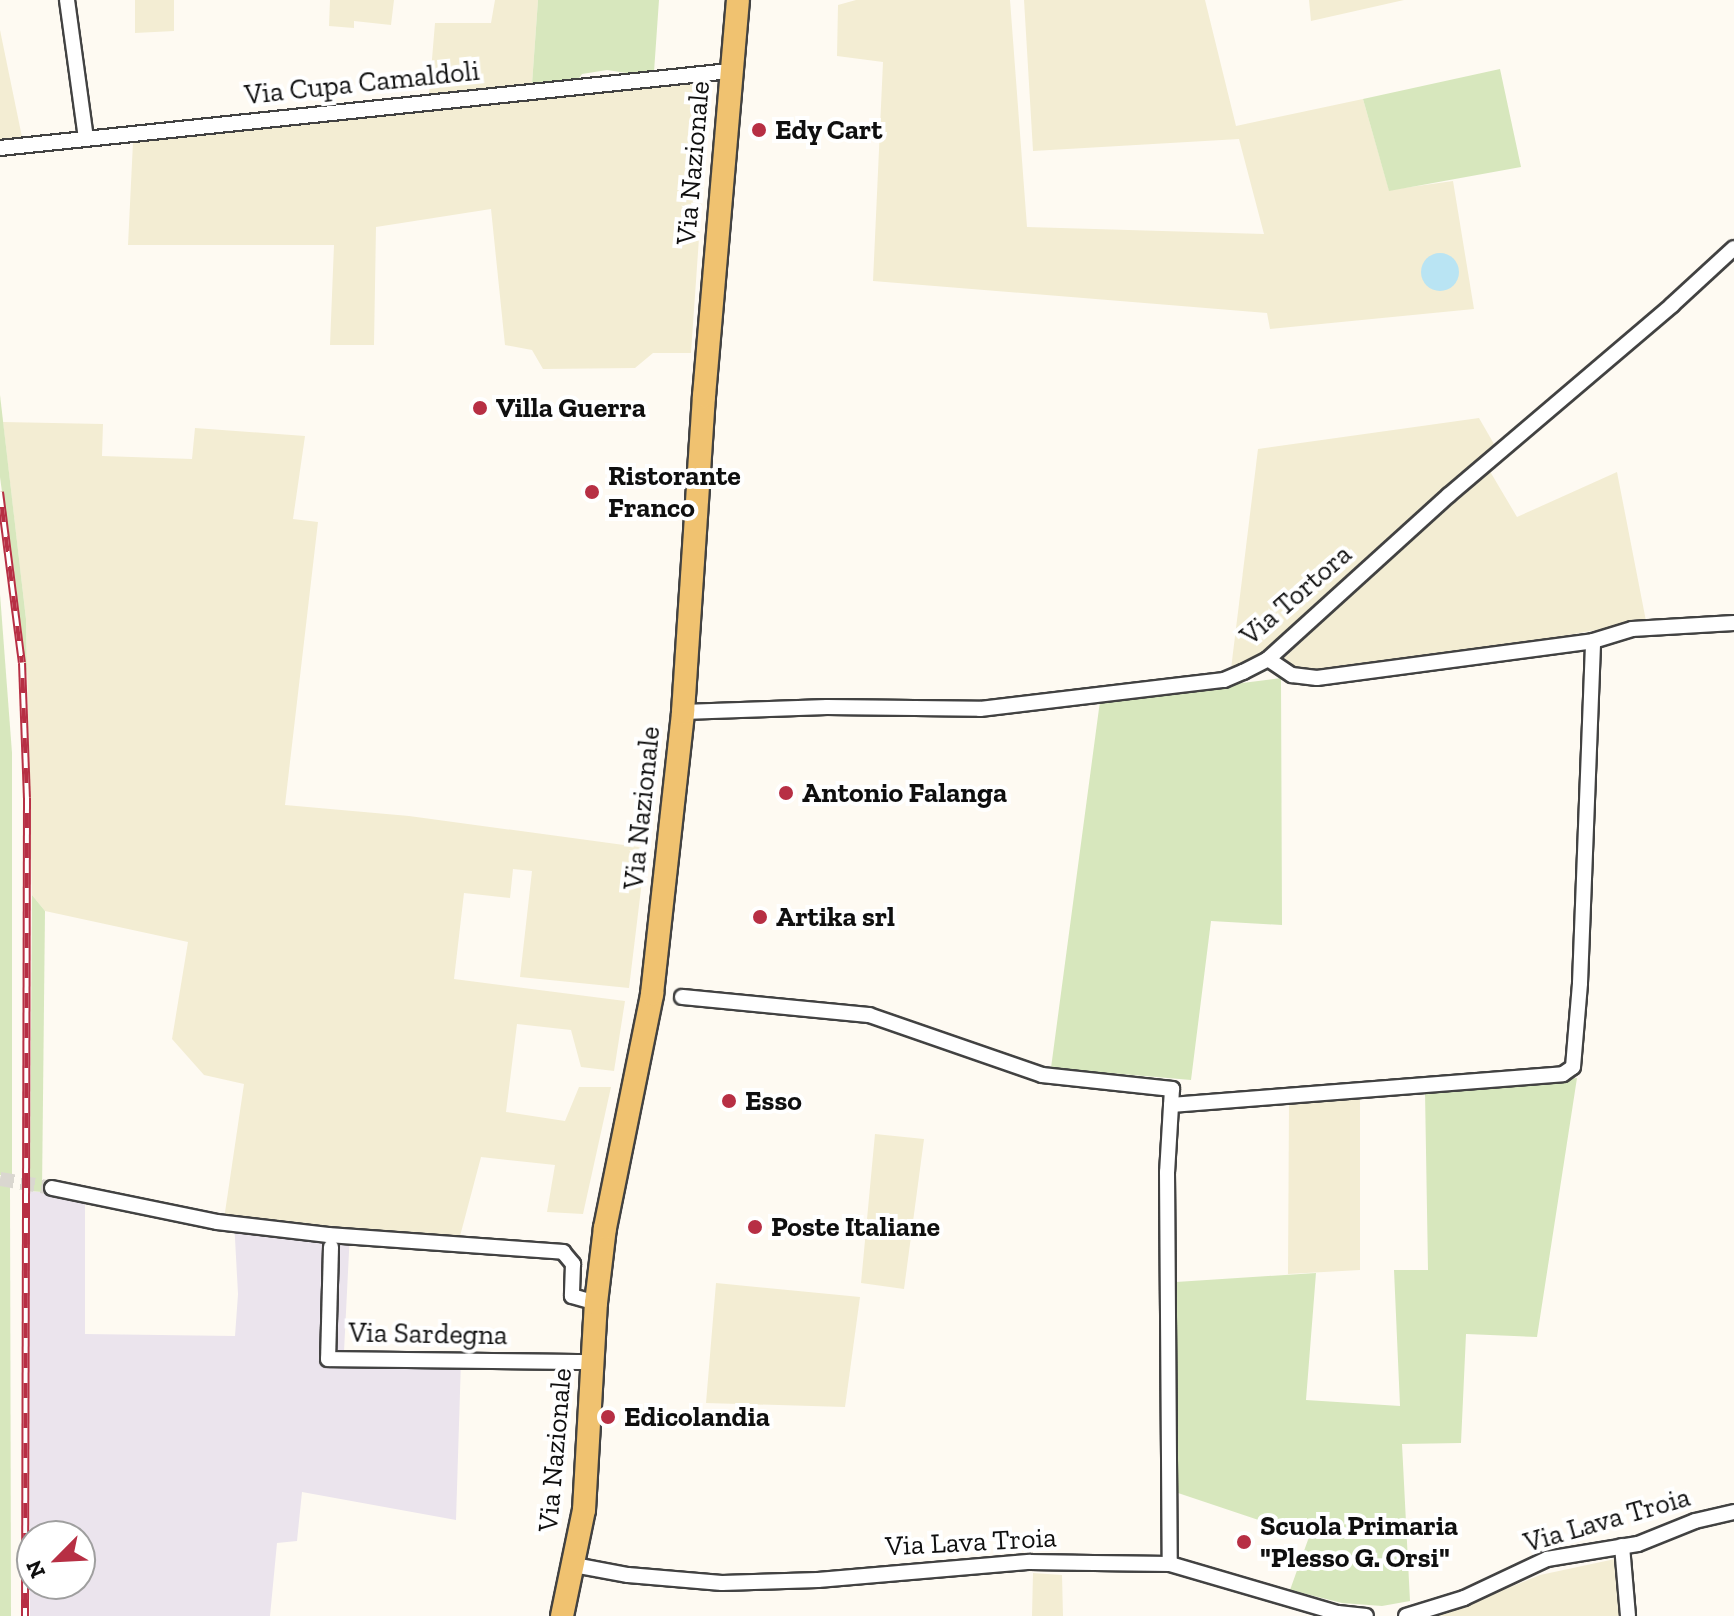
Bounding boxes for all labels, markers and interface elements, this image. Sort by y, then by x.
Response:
street label: Via Cupa Camaldoli [243,54,481,112]
street label: Via Nazionale [669,80,717,246]
place label: Edy Cart [775,113,883,147]
marker: Edy Cart [750,121,768,139]
place label: Villa Guerra [496,391,646,425]
marker: Villa Guerra [471,399,489,417]
place label: Ristorante Franco [608,459,741,525]
marker: Ristorante Franco [583,483,601,501]
street label: Via Tortora [1233,537,1359,653]
street label: Via Nazionale [617,725,667,891]
place label: Antonio Falanga [802,776,1007,810]
marker: Antonio Falanga [777,784,795,802]
place label: Artika srl [776,900,895,934]
marker: Artika srl [751,908,769,926]
place label: Esso [745,1084,802,1118]
marker: Esso [720,1092,738,1110]
place label: Poste Italiane [771,1210,940,1244]
marker: Poste Italiane [746,1218,764,1236]
street label: Via Sardegna [348,1316,508,1352]
street label: Via Nazionale [531,1367,579,1533]
place label: Edicolandia [624,1400,770,1434]
marker: Edicolandia [599,1408,617,1426]
street label: Via Lava Troia [1520,1480,1694,1560]
place label: Scuola Primaria "Plesso G. Orsi" [1260,1509,1458,1575]
north arrow [16,1520,96,1600]
street label: Via Lava Troia [884,1521,1058,1563]
marker: Scuola Primaria "Plesso G. Orsi" [1235,1533,1253,1551]
text: N [20,1556,51,1582]

